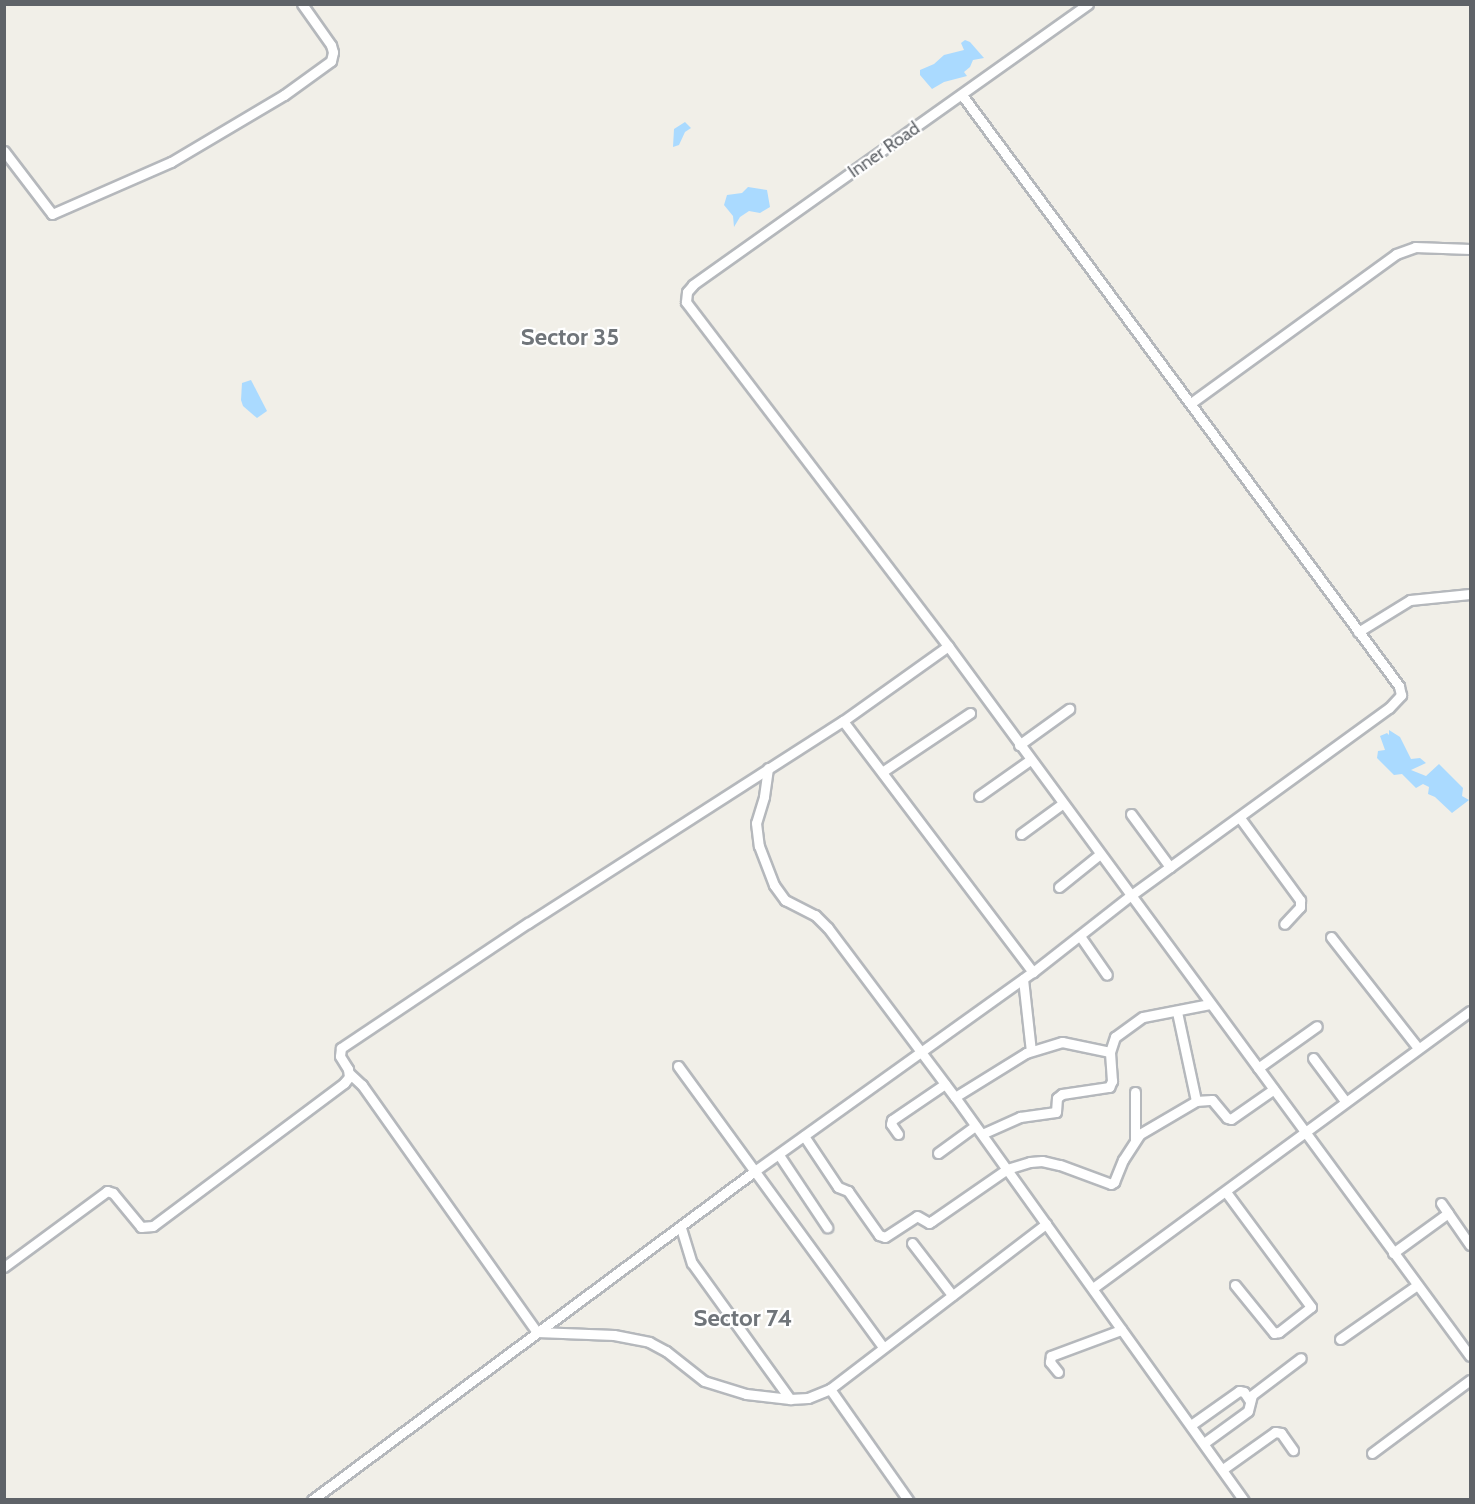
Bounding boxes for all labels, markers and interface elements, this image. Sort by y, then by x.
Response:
street label: Inner Road [844,117,924,183]
district label: Sector 35 [521,323,619,351]
district label: Sector 74 [694,1304,792,1332]

